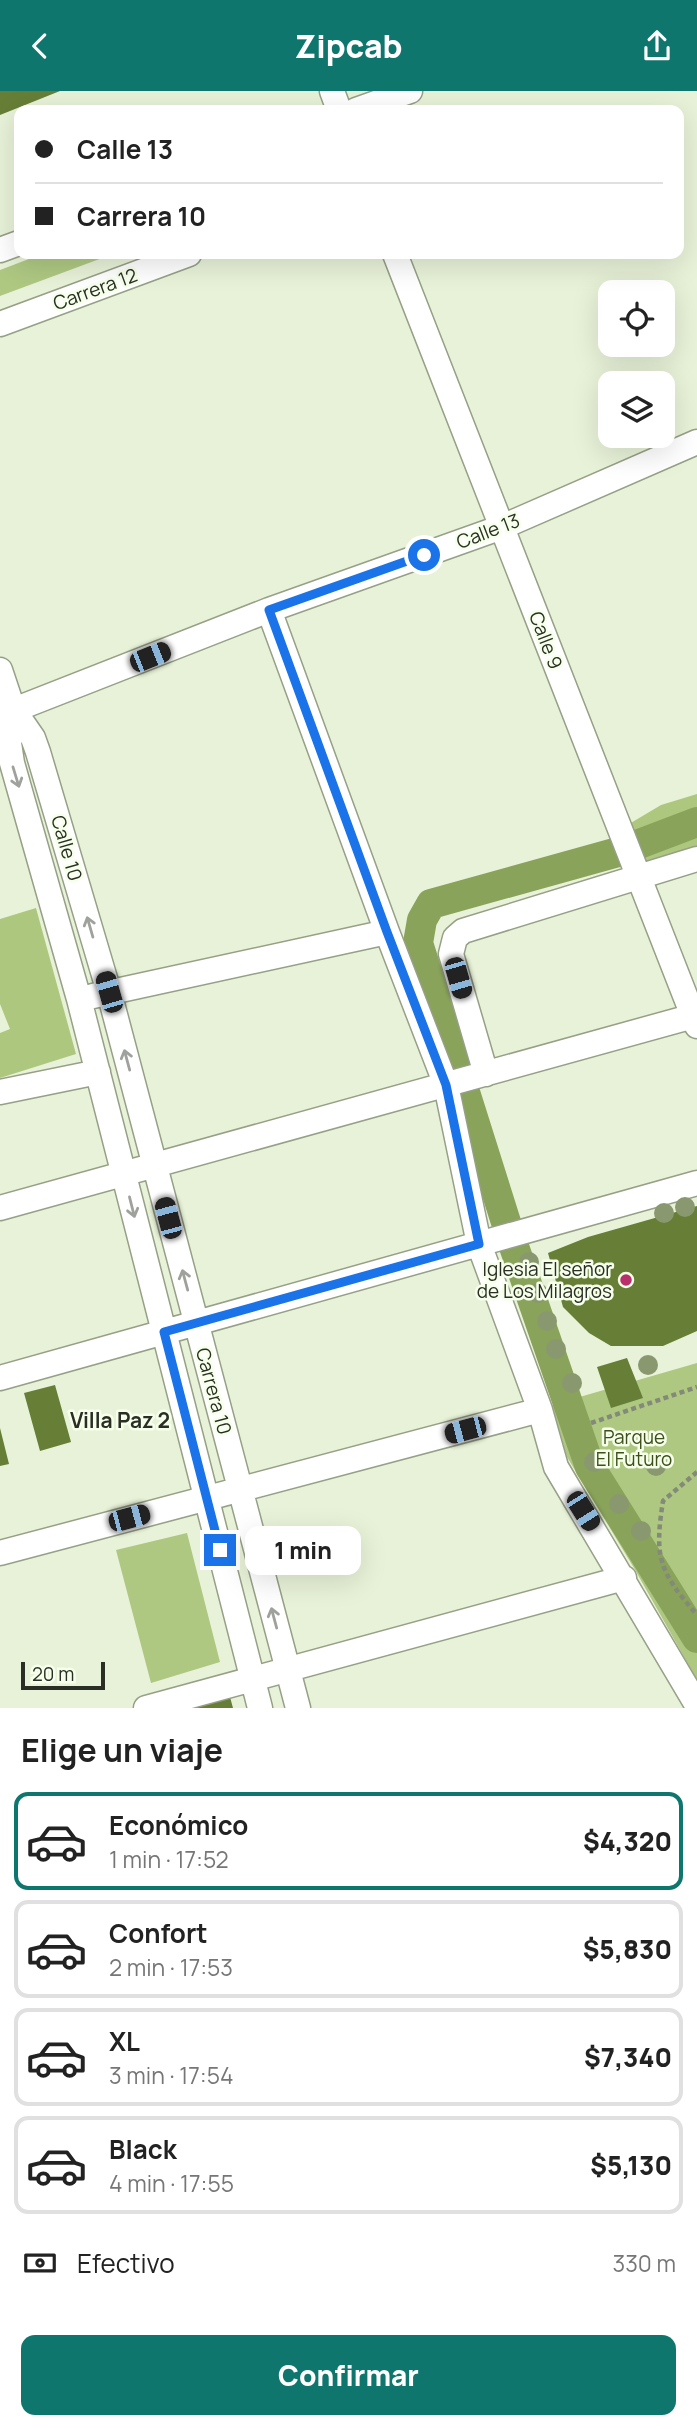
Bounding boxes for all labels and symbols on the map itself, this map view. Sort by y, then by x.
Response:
street label: Carrera 12 [49,262,141,316]
street label: Calle 13 [453,507,523,555]
route start [408,539,440,571]
street label: Calle 9 [523,607,569,673]
car [127,639,174,675]
one-way arrow [11,765,24,787]
street label: Calle 10 [45,812,89,884]
one-way arrow [82,916,95,938]
car [443,955,474,1001]
car [94,969,125,1015]
one-way arrow [119,1049,132,1071]
car [153,1195,184,1241]
one-way arrow [126,1196,139,1218]
place label: Iglesia El señor de Los Milagros [477,1256,612,1304]
one-way arrow [178,1269,191,1292]
marker: Iglesia El señor de Los Milagros [618,1272,634,1288]
street label: Carrera 10 [190,1345,238,1437]
district label: Villa Paz 2 [70,1406,170,1434]
car [442,1414,489,1446]
park label: Parque El Futuro [596,1424,672,1472]
car [563,1488,604,1534]
car [106,1502,153,1534]
callout: 1 min [244,1525,360,1575]
route end [204,1534,236,1566]
one-way arrow [267,1608,280,1630]
scale bar [21,1659,105,1691]

